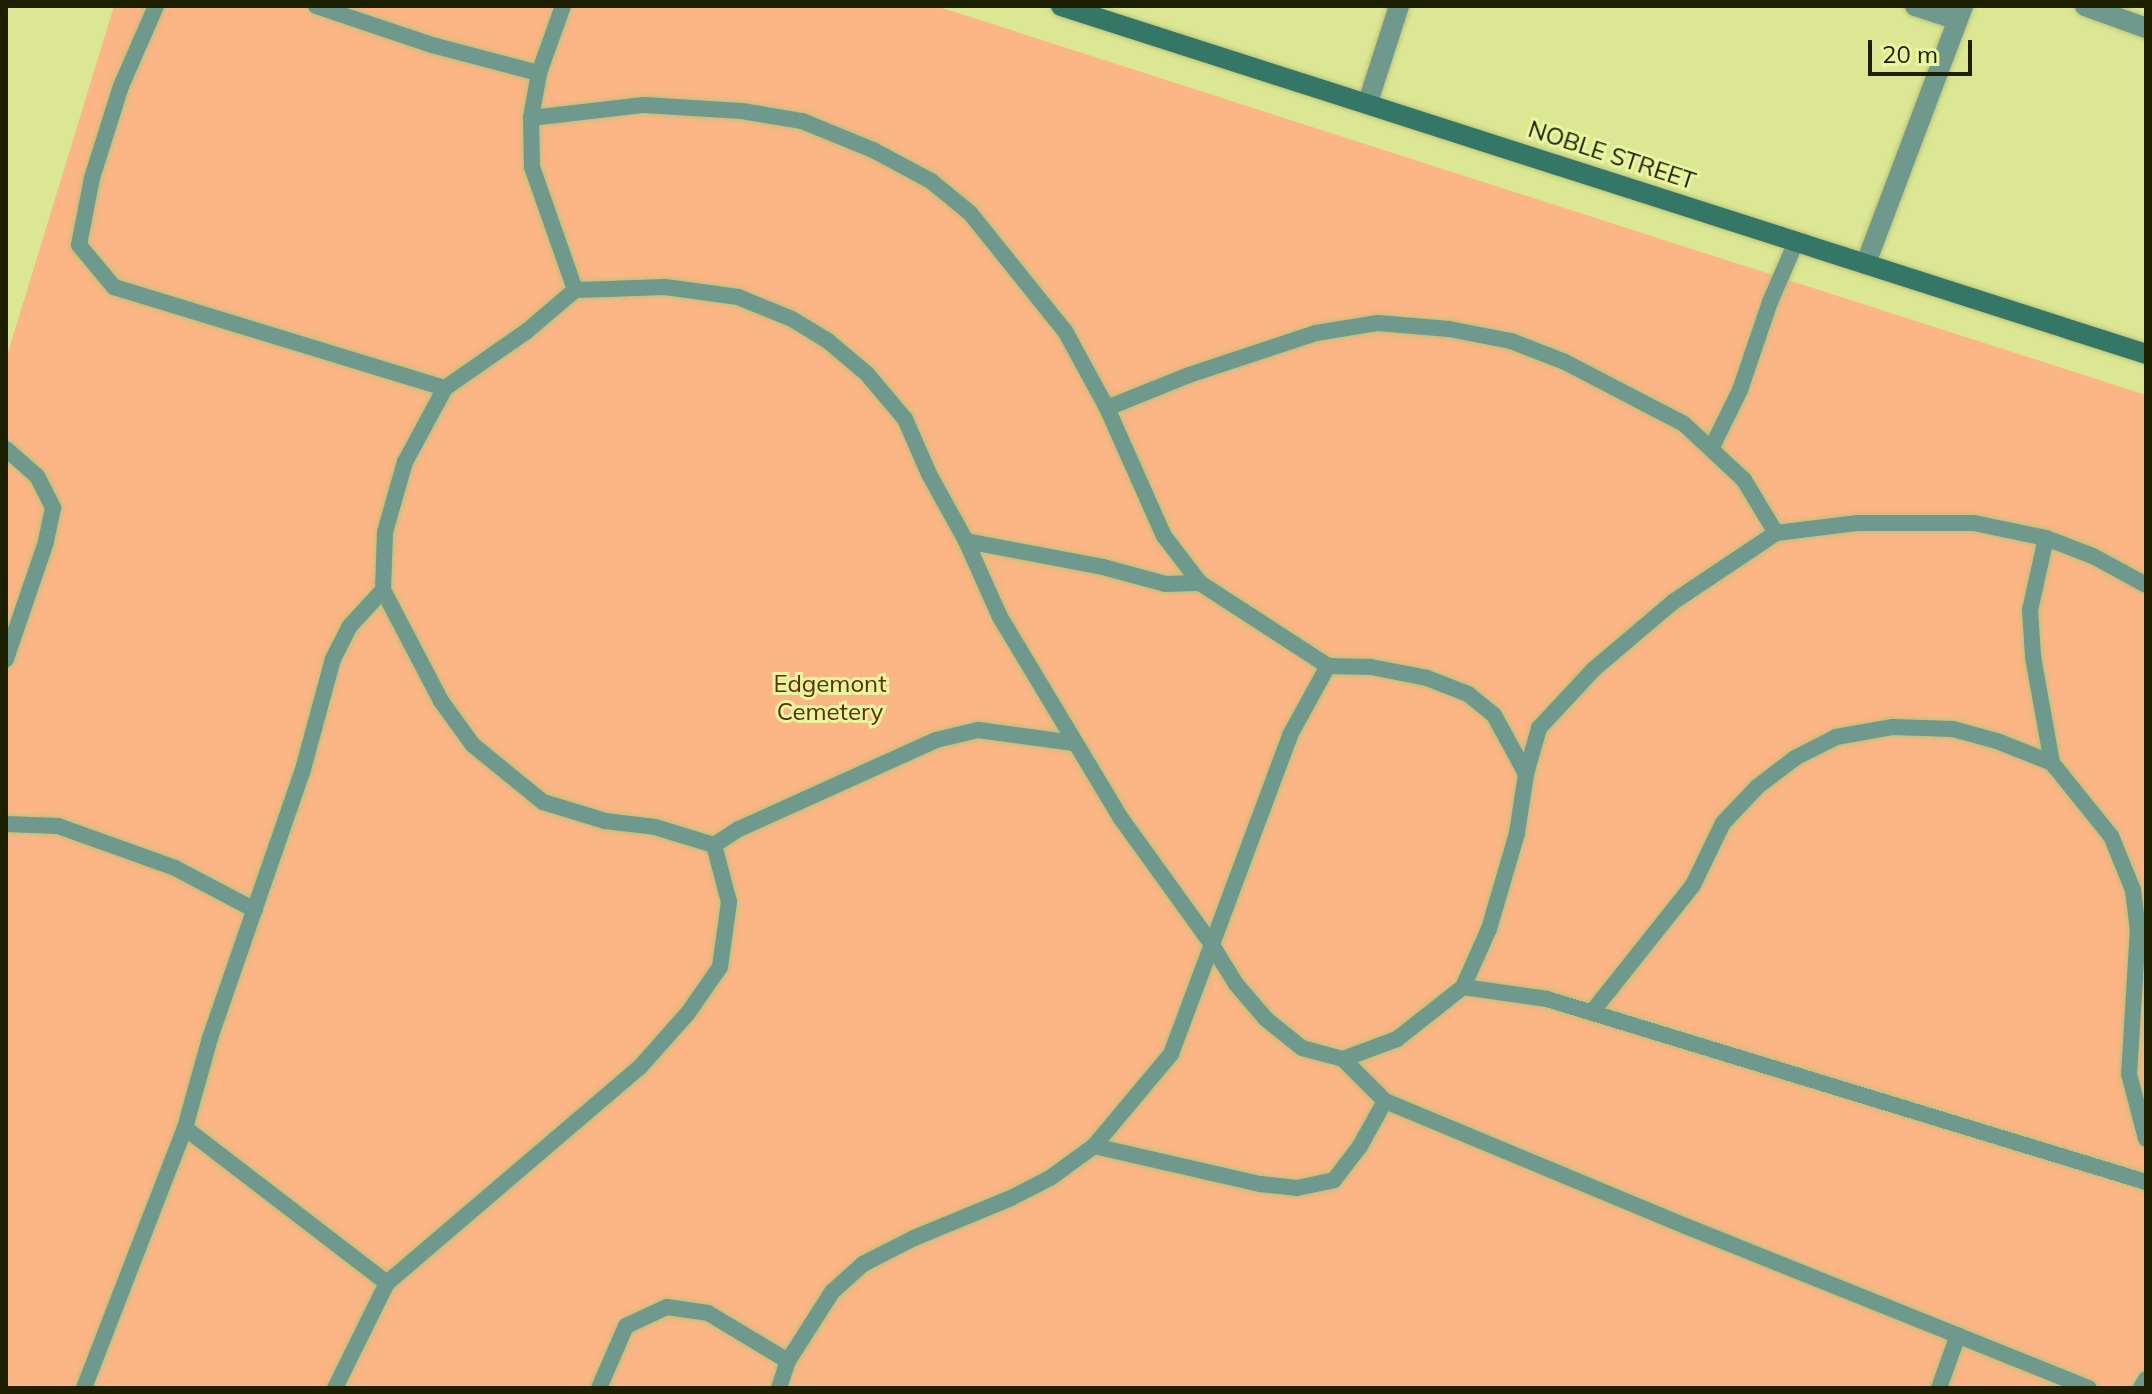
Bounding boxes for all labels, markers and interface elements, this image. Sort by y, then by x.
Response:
scale bar [1872,24,1976,74]
text: 20 m [1882,39,1938,69]
street label: NOBLE STREET [1525,114,1699,196]
park label: Edgemont Cemetery [773,670,887,726]

